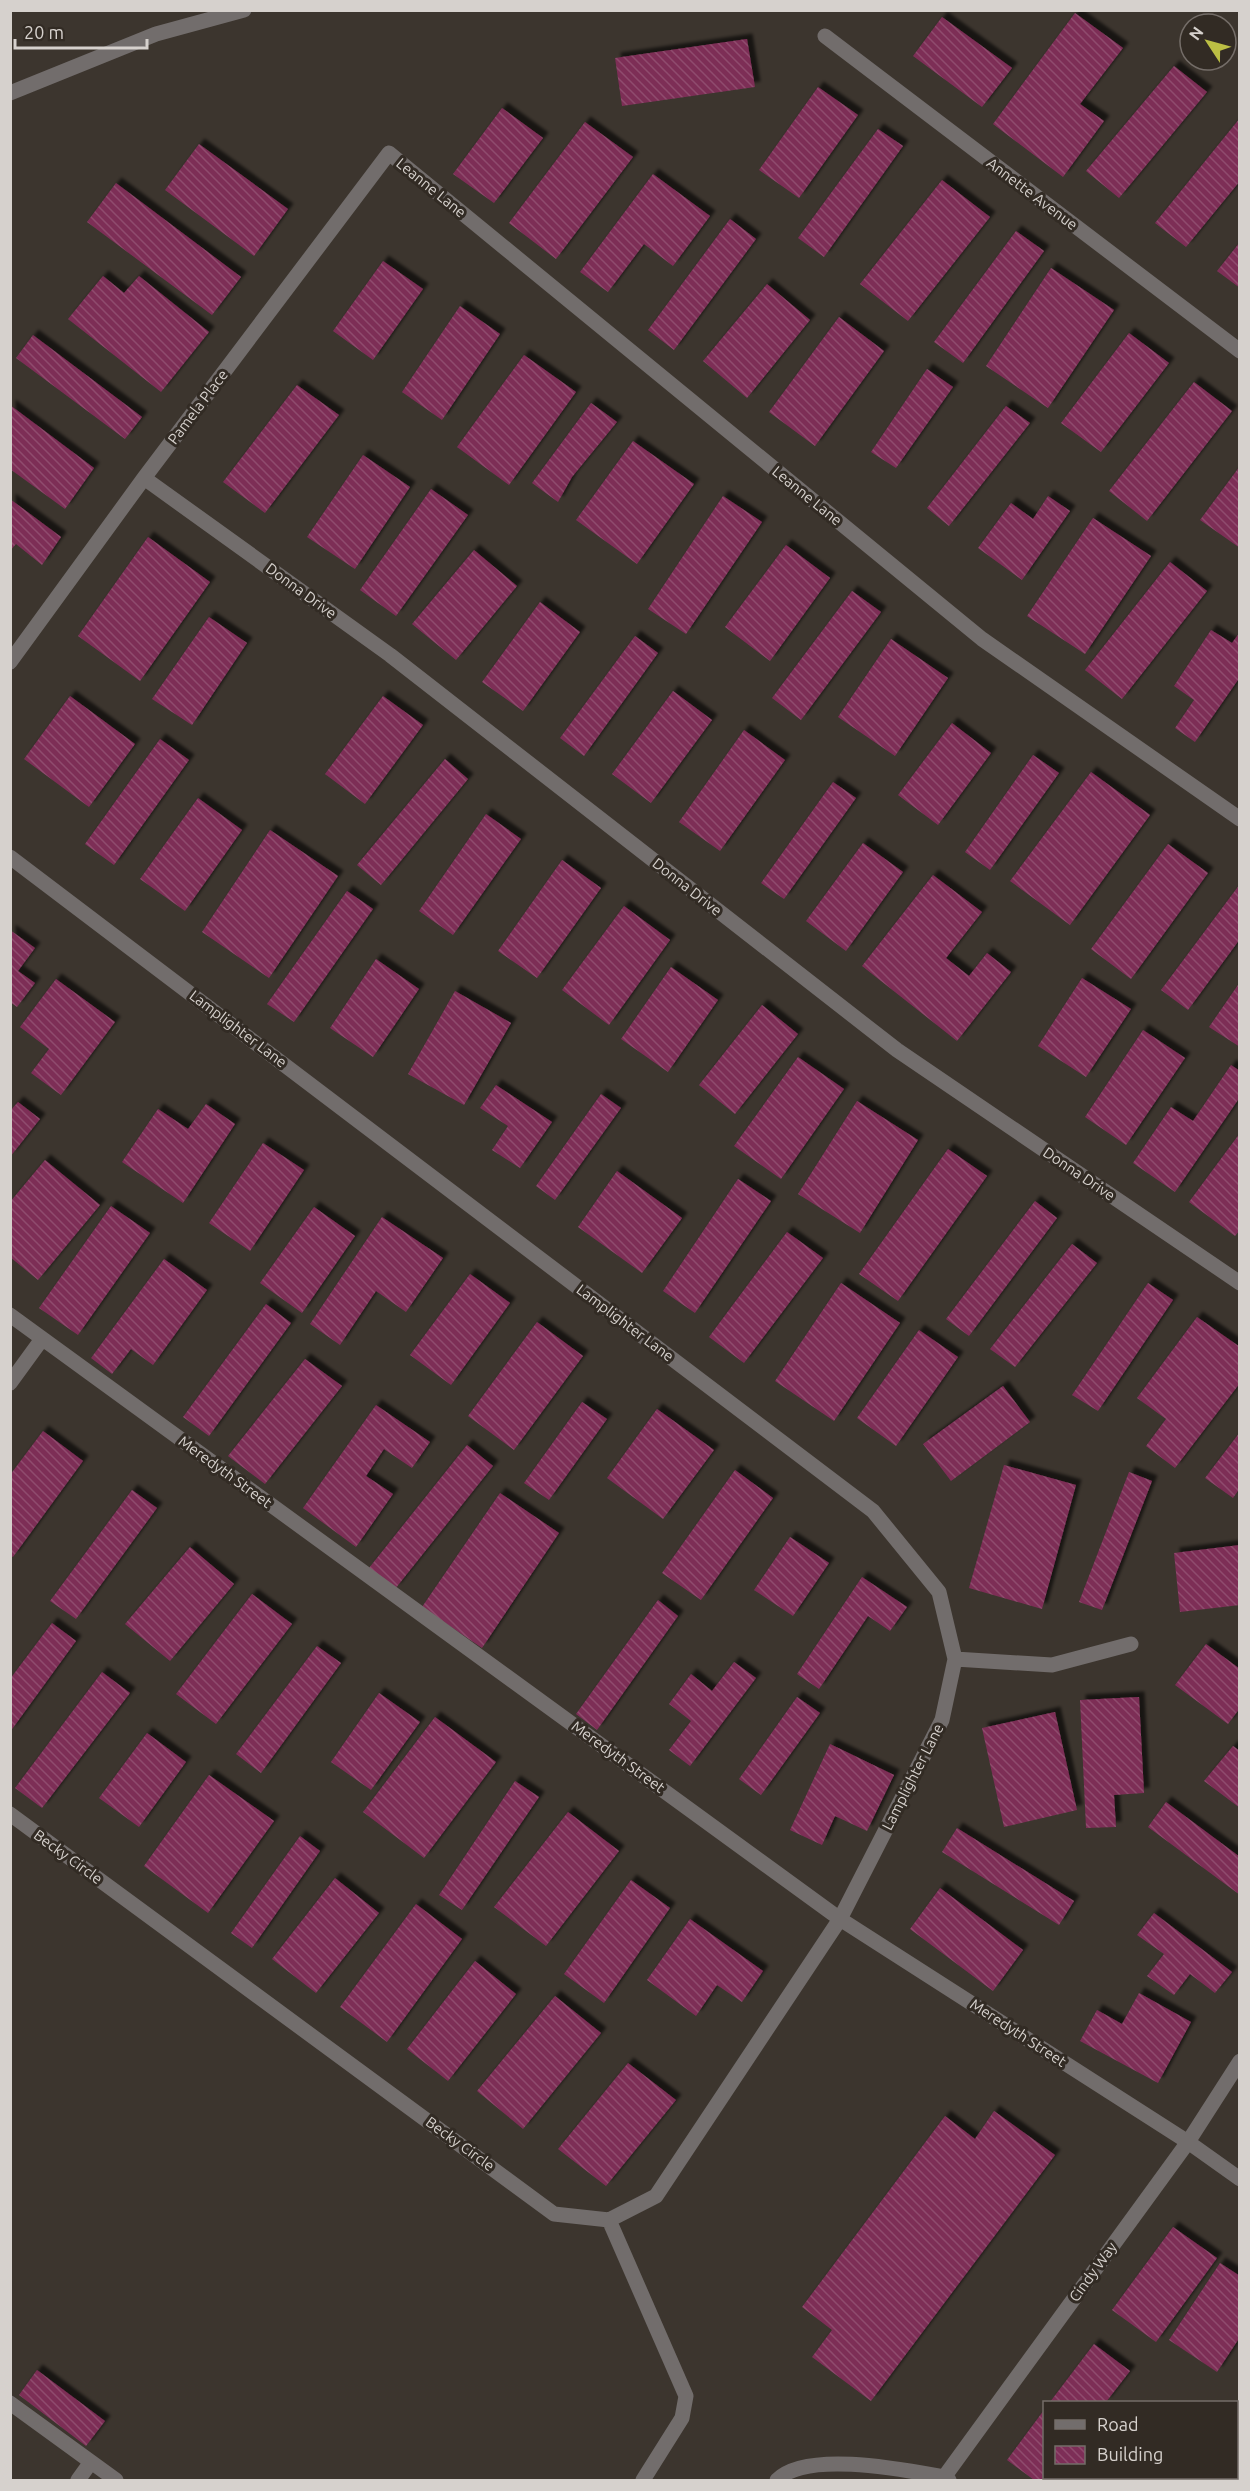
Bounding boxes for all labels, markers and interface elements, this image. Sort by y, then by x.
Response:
scale bar [15,12,147,50]
north arrow [1178,12,1238,72]
text: 20 m [24,22,64,42]
text: N [1185,23,1207,43]
street label: Leanne Lane [393,154,470,221]
street label: Annette Avenue [984,154,1081,233]
street label: Pamela Place [164,366,231,447]
street label: Leanne Lane [769,462,846,529]
street label: Donna Drive [263,559,340,622]
street label: Donna Drive [649,854,725,919]
street label: Lamplighter Lane [186,987,290,1071]
street label: Donna Drive [1040,1143,1118,1204]
street label: Lamplighter Lane [573,1281,677,1365]
street label: Meredyth Street [175,1432,275,1511]
street label: Meredyth Street [568,1717,668,1796]
street label: Lamplighter Lane [878,1721,947,1833]
street label: Becky Circle [31,1826,106,1887]
street label: Meredyth Street [967,1995,1070,2070]
street label: Becky Circle [423,2113,498,2174]
street label: Cindy Way [1065,2239,1120,2305]
legend [1043,2401,1238,2479]
text: Road [1097,2414,1139,2434]
text: Building [1097,2444,1163,2464]

